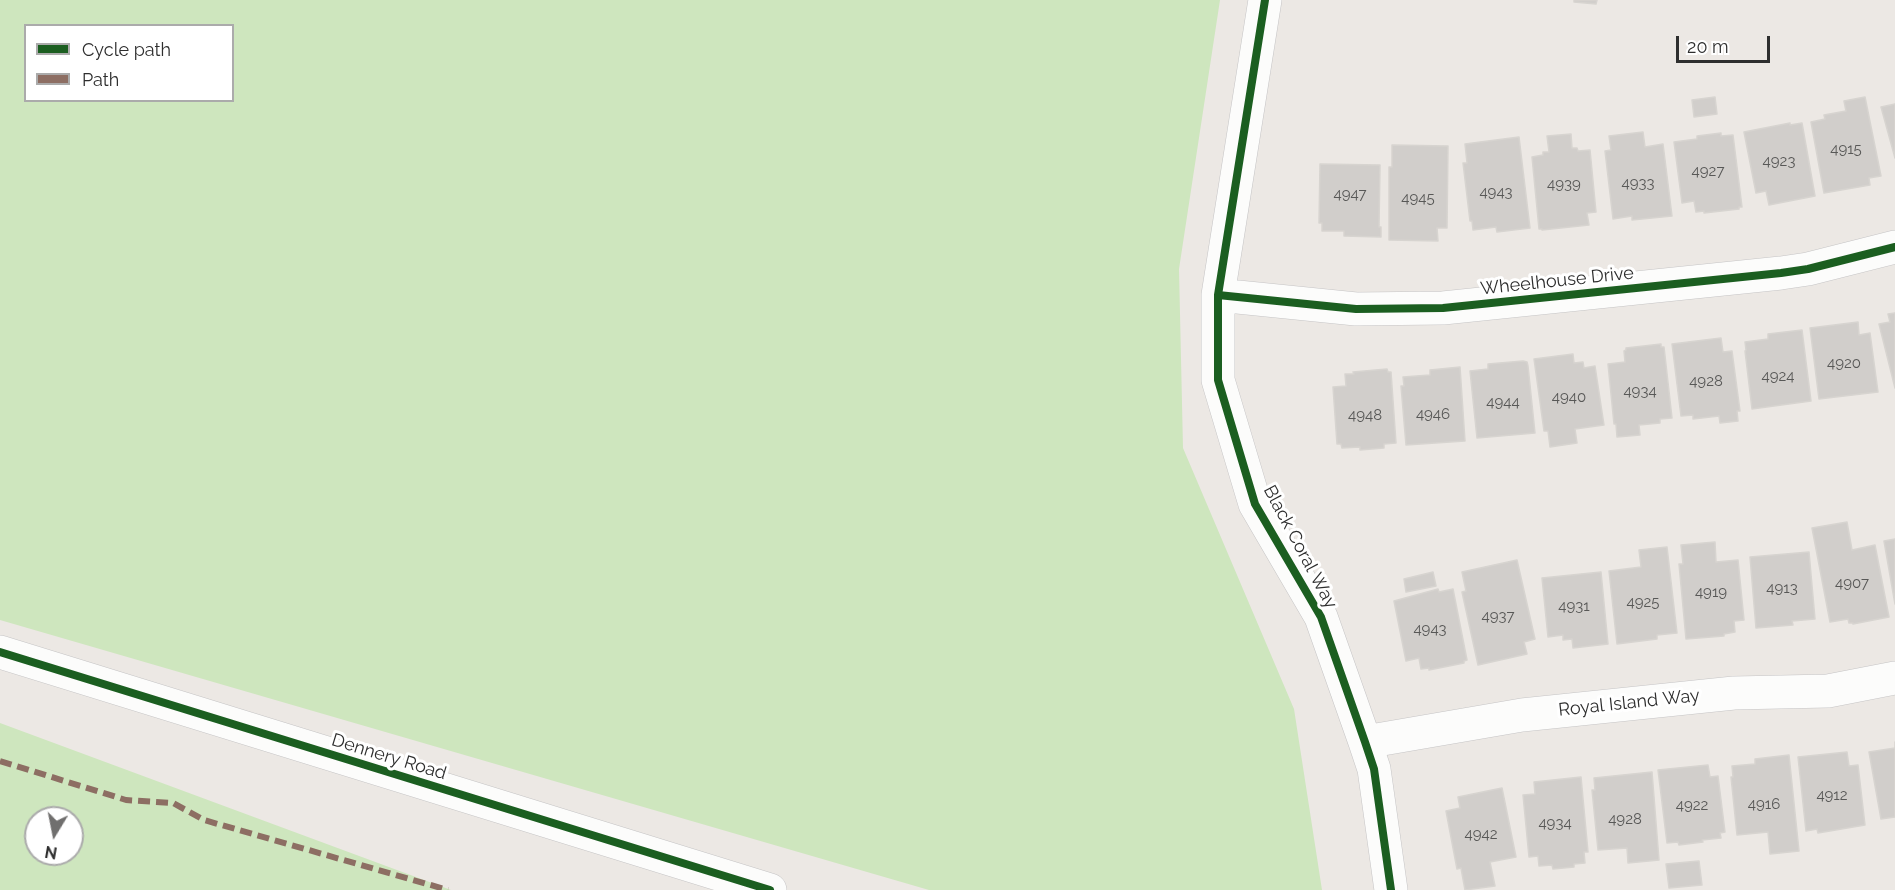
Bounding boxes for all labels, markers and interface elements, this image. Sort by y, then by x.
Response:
legend [24,24,234,102]
scale bar [1679,24,1774,62]
text: 20 m [1687,36,1729,57]
text: Cycle path [82,39,171,60]
text: Path [82,69,119,90]
house number: 4915 [1830,140,1862,158]
house number: 4923 [1763,152,1795,170]
house number: 4927 [1692,162,1724,180]
house number: 4933 [1622,174,1654,192]
house number: 4939 [1547,175,1581,193]
house number: 4943 [1479,183,1513,201]
house number: 4947 [1333,185,1367,203]
house number: 4945 [1401,189,1435,207]
street label: Wheelhouse Drive [1479,262,1635,300]
house number: 4920 [1827,354,1861,372]
house number: 4924 [1762,367,1794,385]
house number: 4928 [1689,372,1723,390]
house number: 4934 [1623,382,1657,400]
house number: 4940 [1552,388,1586,406]
house number: 4944 [1486,393,1520,411]
house number: 4946 [1416,405,1450,423]
house number: 4948 [1348,406,1382,424]
street label: Black Coral Way [1258,482,1342,612]
house number: 4907 [1835,574,1869,592]
house number: 4913 [1766,579,1798,597]
house number: 4919 [1695,583,1727,601]
house number: 4925 [1627,593,1659,611]
house number: 4931 [1558,597,1590,615]
house number: 4937 [1482,607,1514,625]
house number: 4943 [1413,620,1447,638]
street label: Royal Island Way [1557,685,1701,721]
street label: Dennery Road [329,729,449,785]
house number: 4912 [1816,786,1848,804]
house number: 4916 [1748,795,1780,813]
house number: 4922 [1676,796,1708,814]
north arrow [24,806,84,866]
house number: 4928 [1608,810,1642,828]
house number: 4934 [1538,814,1572,832]
house number: 4942 [1465,825,1497,843]
text: N [43,842,59,863]

